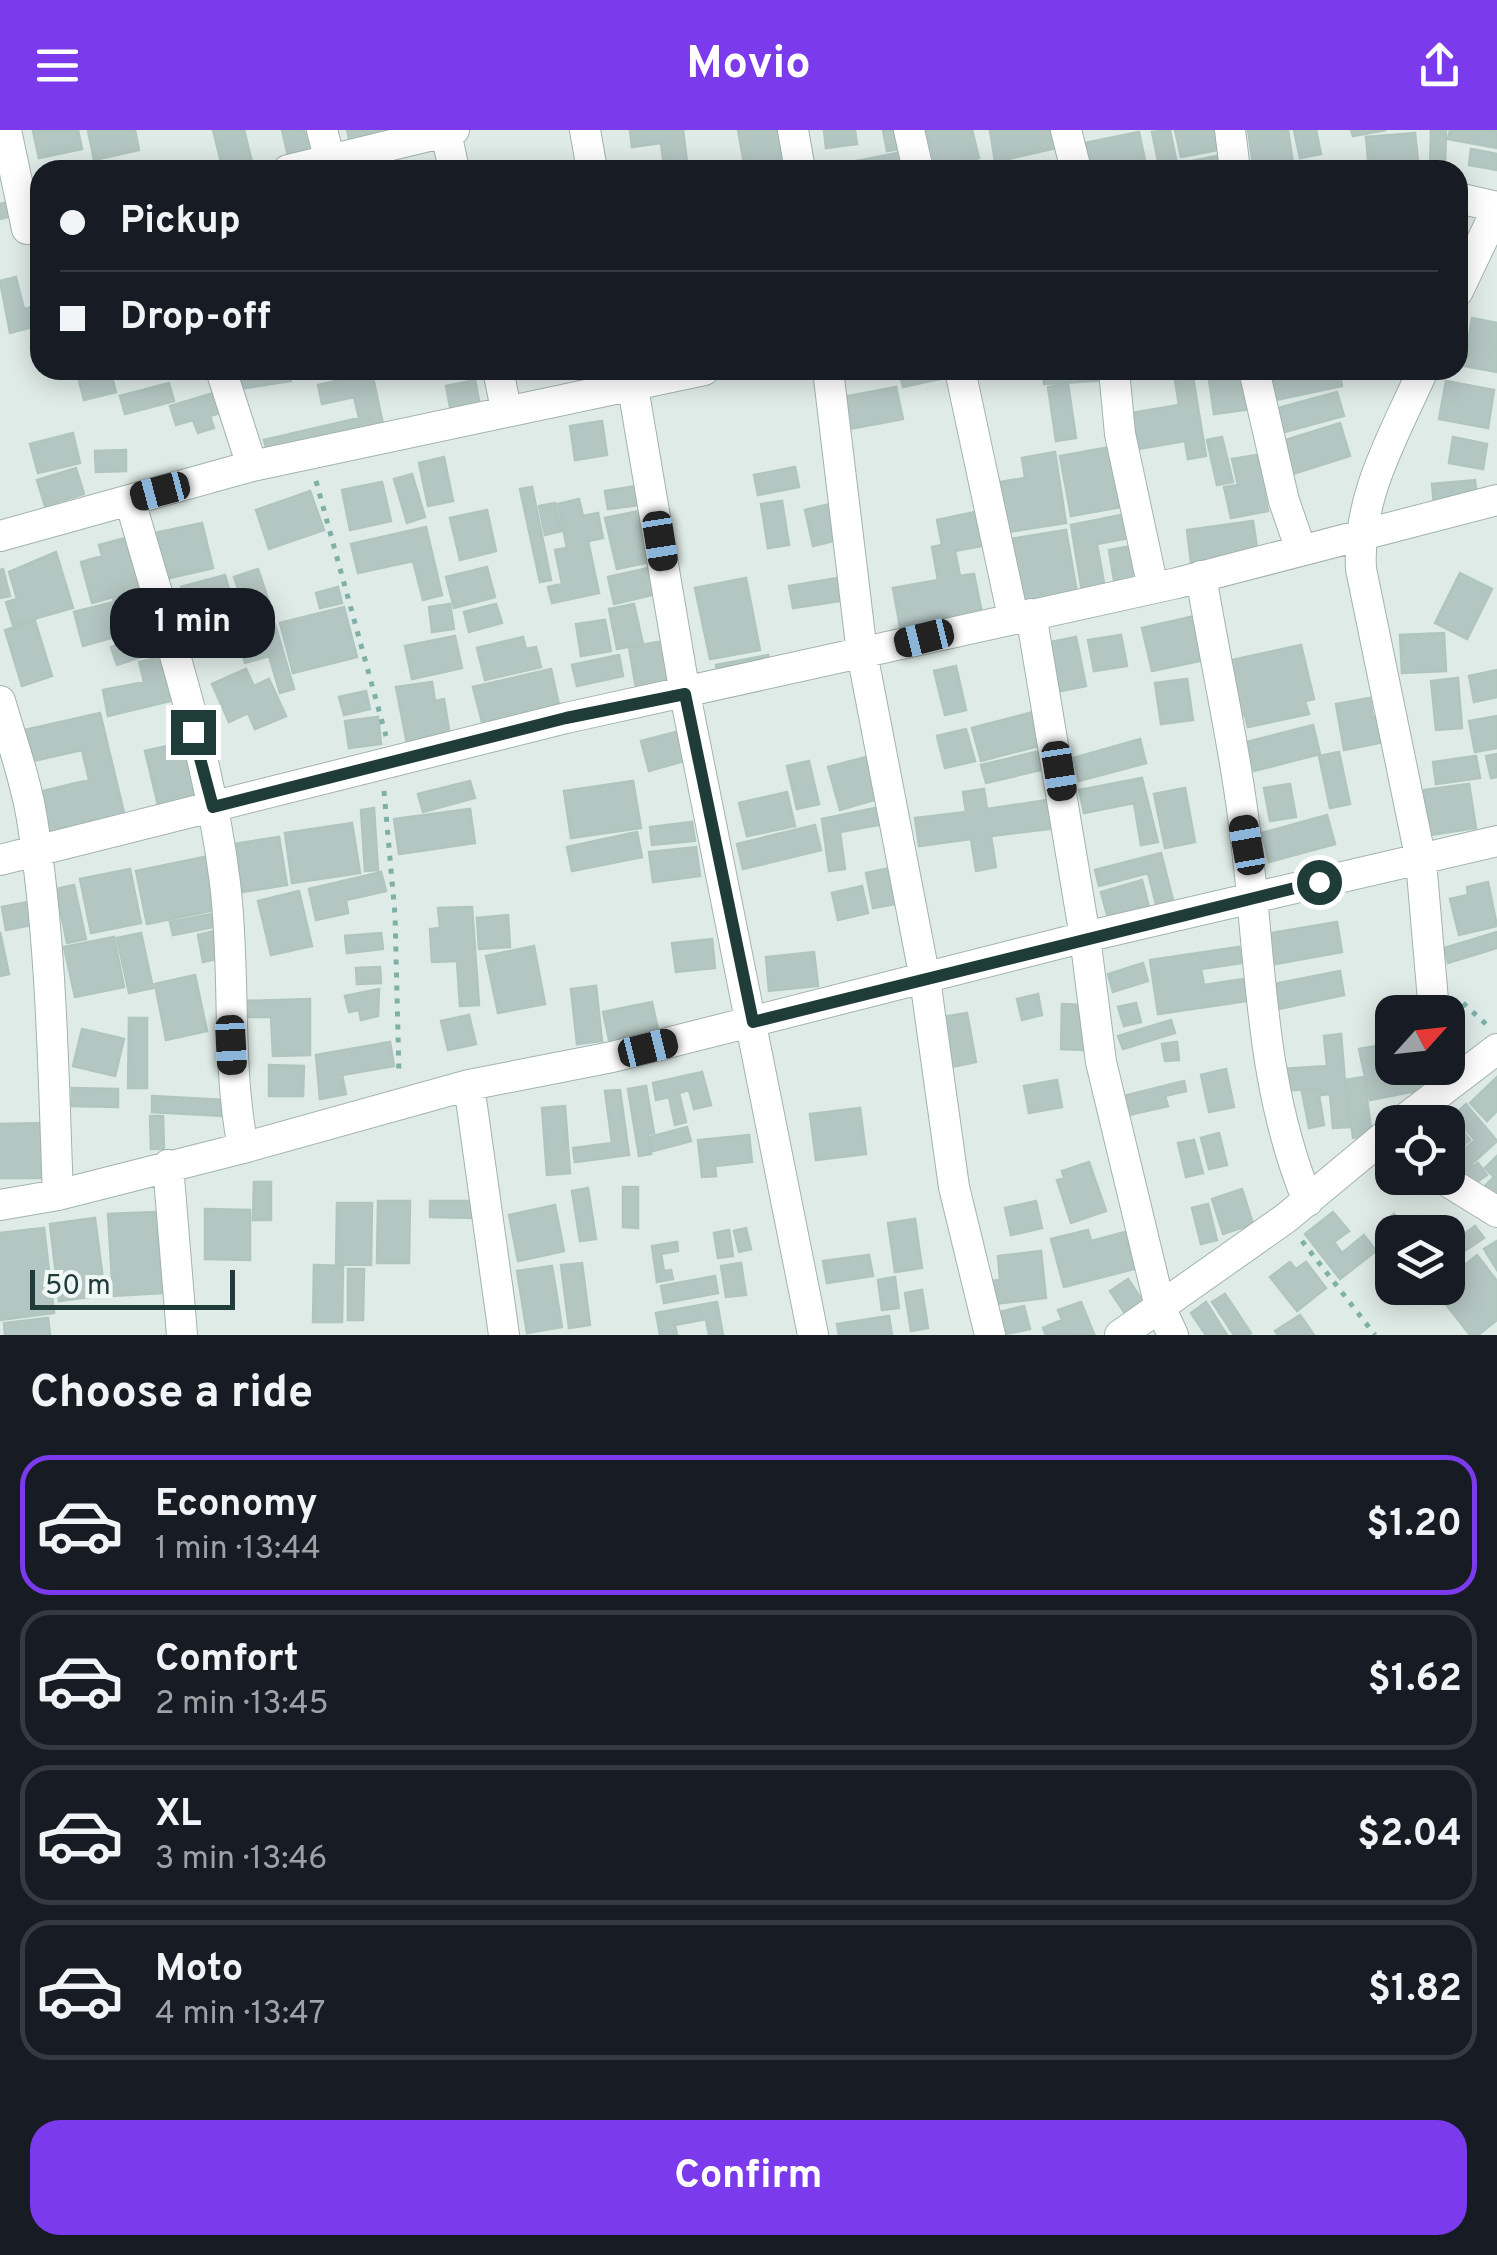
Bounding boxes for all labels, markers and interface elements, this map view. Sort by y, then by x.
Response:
text: Movio [686,37,811,94]
icon: menu [30,38,85,93]
icon: share [1412,38,1467,93]
text: Pickup [120,198,241,247]
text: Drop-off [120,294,271,343]
car [127,469,193,513]
car [640,509,680,573]
callout: 1 min [110,587,276,657]
text: 1 min [154,603,231,643]
car [891,616,957,660]
route end [171,710,216,755]
car [1039,739,1079,803]
car [1227,813,1267,877]
route start [1297,860,1342,905]
north arrow [1375,995,1465,1085]
map controls [1375,995,1465,1305]
car [214,1014,248,1076]
car [615,1026,681,1070]
button: locate [1375,1105,1465,1195]
button: layers [1375,1215,1465,1305]
scale bar [30,1265,235,1310]
text: 50 m [45,1269,111,1305]
text: Choose a ride [30,1366,313,1423]
icon: car [35,1480,125,1570]
text: Economy [155,1481,317,1530]
text: $1.20 [1366,1501,1462,1550]
text: 1 min · 13:44 [155,1530,321,1570]
icon: car [35,1635,125,1725]
text: Comfort [155,1636,299,1685]
text: $1.62 [1368,1656,1462,1705]
text: 2 min · 13:45 [155,1685,329,1725]
icon: car [35,1790,125,1880]
text: XL [155,1791,202,1840]
text: $2.04 [1357,1811,1462,1860]
text: 3 min · 13:46 [155,1840,327,1880]
icon: car [35,1945,125,2035]
text: Moto [155,1946,243,1995]
text: $1.82 [1368,1966,1462,2015]
text: 4 min · 13:47 [155,1995,325,2035]
button: Confirm [30,2120,1467,2235]

